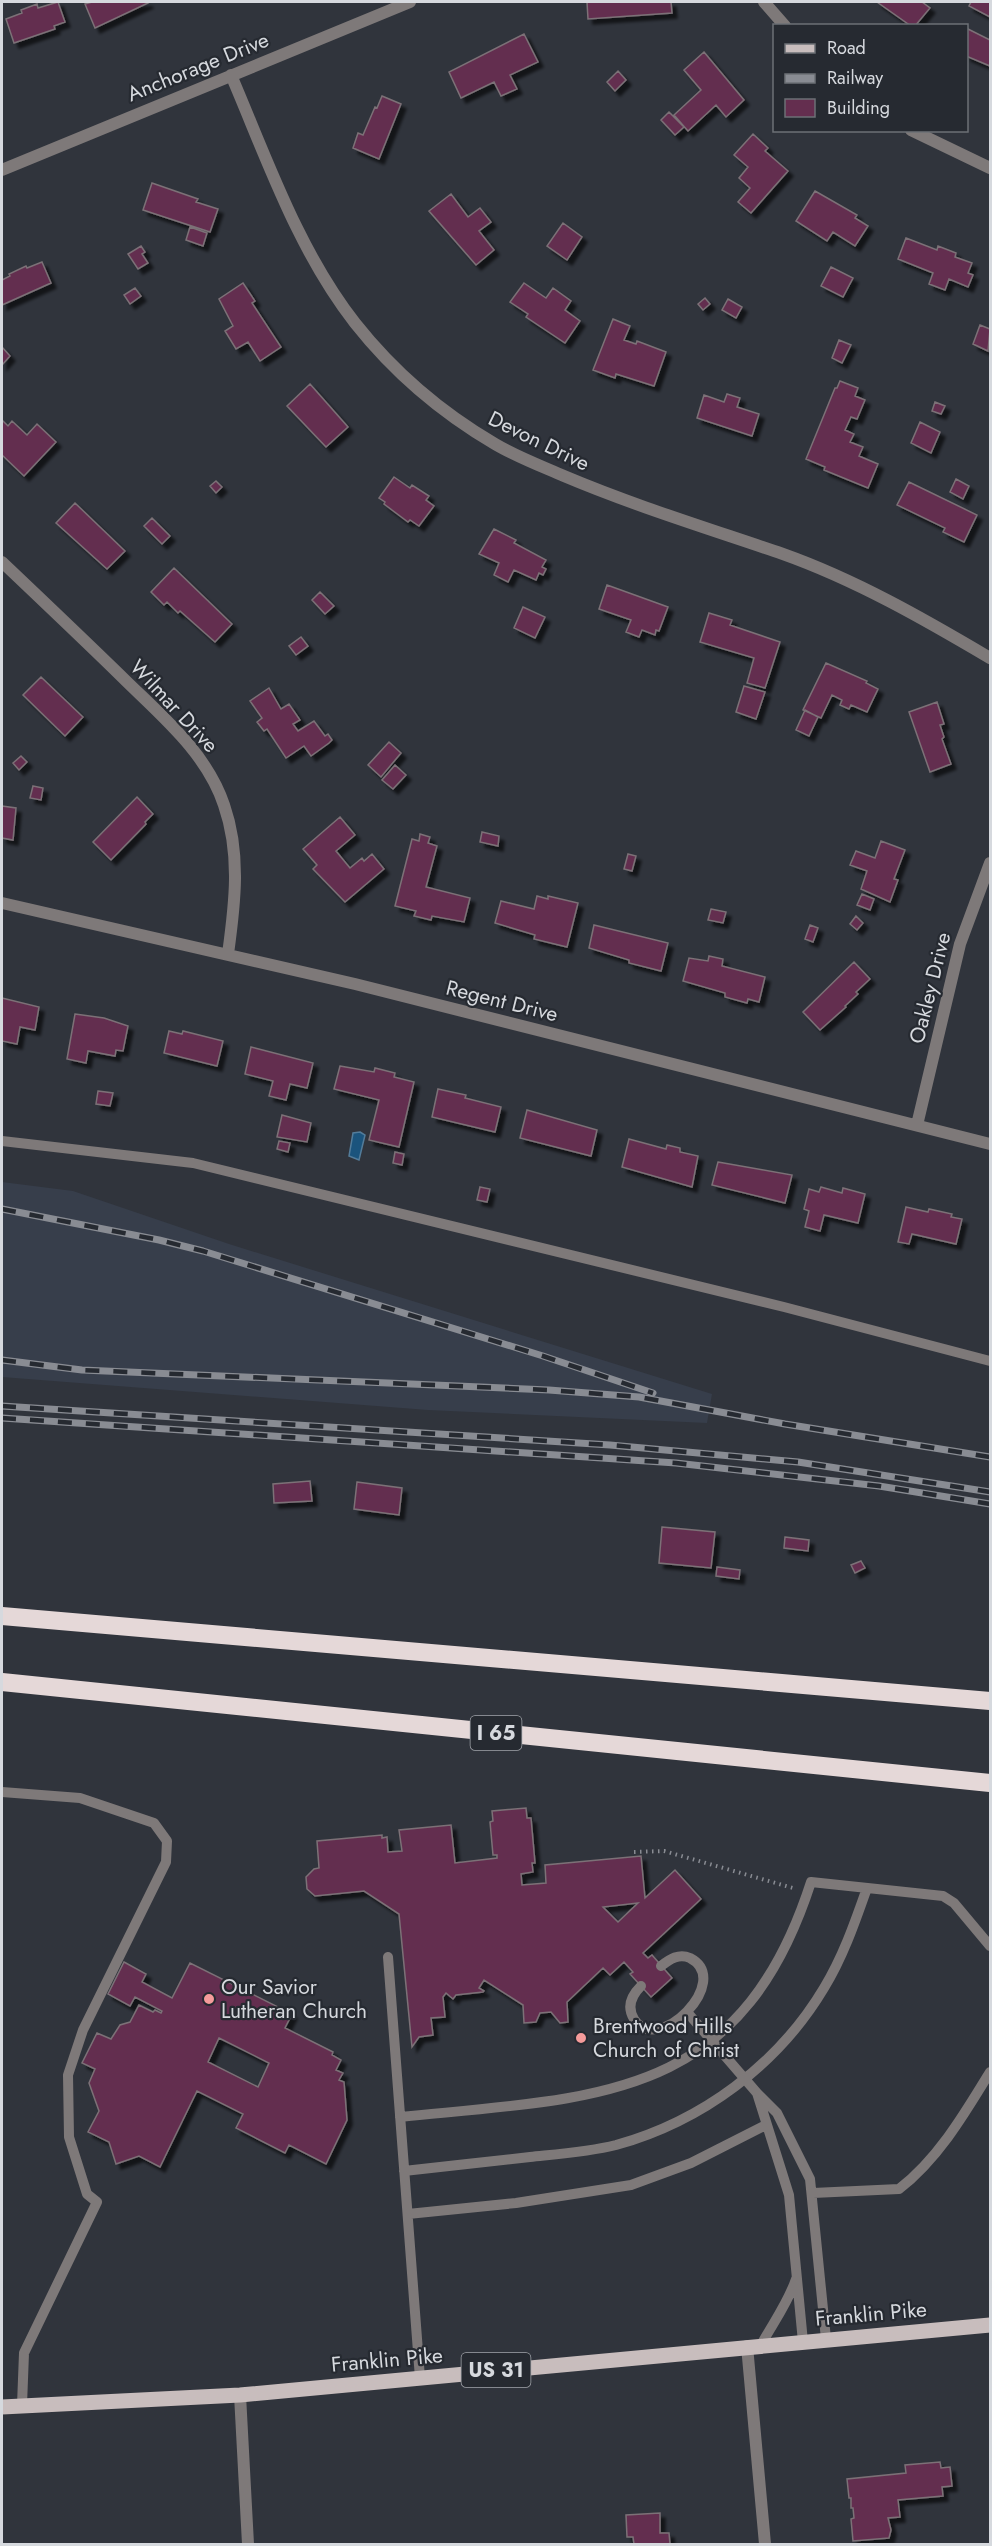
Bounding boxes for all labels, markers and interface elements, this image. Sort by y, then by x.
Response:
legend [773,24,968,132]
street label: Anchorage Drive [123,25,274,109]
text: Road [827,35,866,61]
text: Railway [827,65,883,91]
text: Building [827,95,890,121]
street label: Devon Drive [483,404,595,478]
street label: Wilmar Drive [123,653,225,759]
street label: Oakley Drive [902,929,958,1047]
street label: Regent Drive [443,973,561,1029]
road number: I 65 [470,1716,522,1750]
place label: Our Savior Lutheran Church [221,1972,367,2026]
marker: Our Savior Lutheran Church [202,1992,216,2006]
place label: Brentwood Hills Church of Christ [593,2011,739,2065]
marker: Brentwood Hills Church of Christ [574,2031,588,2045]
street label: Franklin Pike [814,2294,928,2334]
street label: Franklin Pike [330,2340,444,2380]
road number: US 31 [462,2353,530,2387]

